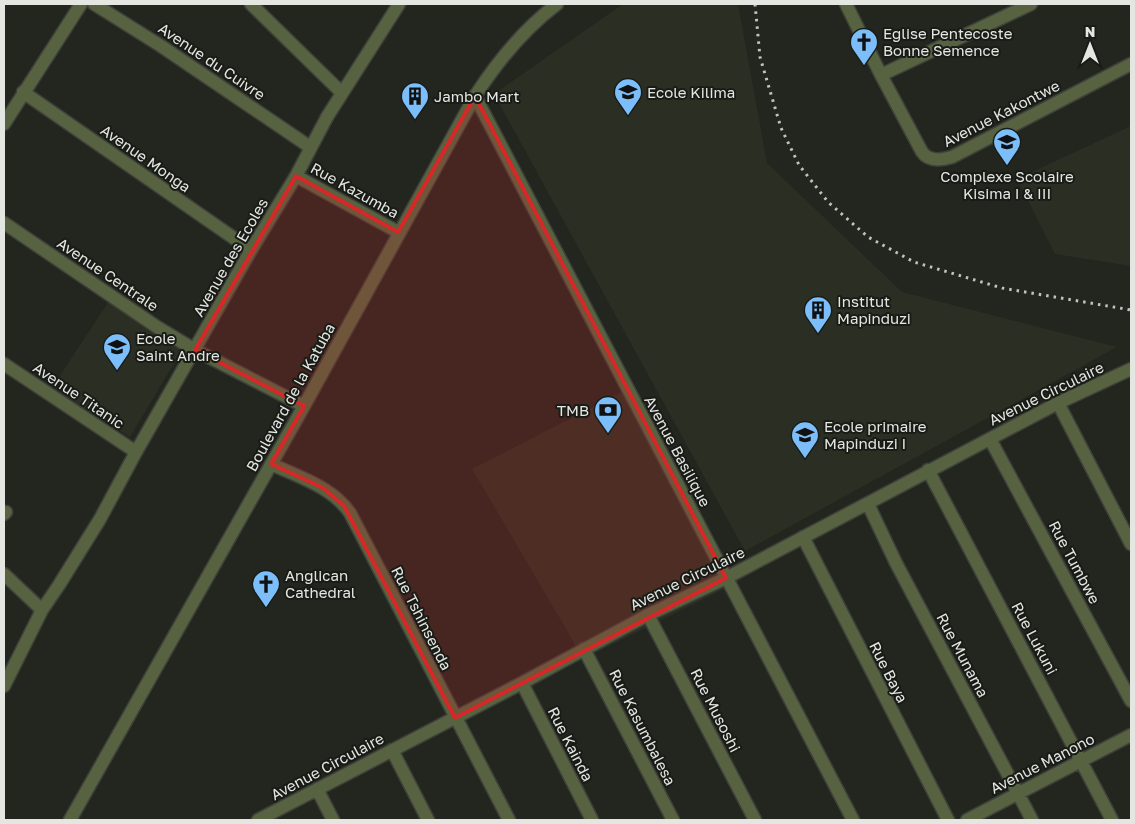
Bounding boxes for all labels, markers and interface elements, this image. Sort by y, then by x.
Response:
street label: Avenue du Cuivre [155,19,269,104]
north arrow [1065,20,1115,70]
text: N [1085,23,1095,40]
place label: Eglise Pentecoste Bonne Semence [883,24,1013,59]
church icon: Eglise Pentecoste Bonne Semence [849,27,879,66]
street label: Avenue Kakontwe [940,76,1063,150]
school or university icon: Ecole Kilima [613,77,643,116]
building icon: Jambo Mart [400,81,430,120]
place label: Ecole Kilima [647,83,735,101]
place label: Jambo Mart [434,87,520,105]
street label: Avenue Monga [98,120,194,196]
school or university icon: Complexe Scolaire Kisima I & III [992,127,1022,166]
street label: Rue Kazumba [308,158,402,222]
place label: Complexe Scolaire Kisima I & III [940,167,1074,202]
street label: Avenue des Ecoles [189,195,271,319]
street label: Avenue Centrale [54,233,162,315]
place label: Institut Mapinduzi [837,292,911,327]
building icon: Institut Mapinduzi [803,295,833,334]
street label: Boulevard de la Katuba [242,320,338,474]
place label: Ecole Saint Andre [136,329,220,364]
school or university icon: Ecole Saint Andre [102,332,132,371]
street label: Avenue Circulaire [986,357,1107,429]
street label: Avenue Titanic [30,358,128,432]
street label: Avenue Basilique [641,392,715,510]
bank icon: TMB [593,395,623,434]
place label: TMB [557,401,589,419]
place label: Ecole primaire Mapinduzi I [824,417,927,452]
school or university icon: Ecole primaire Mapinduzi I [790,420,820,459]
street label: Rue Tumbwe [1046,517,1105,607]
street label: Avenue Circulaire [627,542,748,614]
street label: Rue Tshinsenda [388,563,456,673]
place label: Anglican Cathedral [285,566,356,601]
church icon: Anglican Cathedral [251,569,281,608]
street label: Rue Lukuni [1008,599,1062,677]
street label: Rue Munama [933,610,993,700]
street label: Rue Baya [866,638,912,706]
street label: Rue Musoshi [687,665,745,755]
street label: Rue Kasumbalesa [606,666,680,788]
street label: Rue Kainda [545,704,597,784]
street label: Avenue Circulaire [267,728,387,803]
street label: Avenue Manono [987,729,1097,797]

